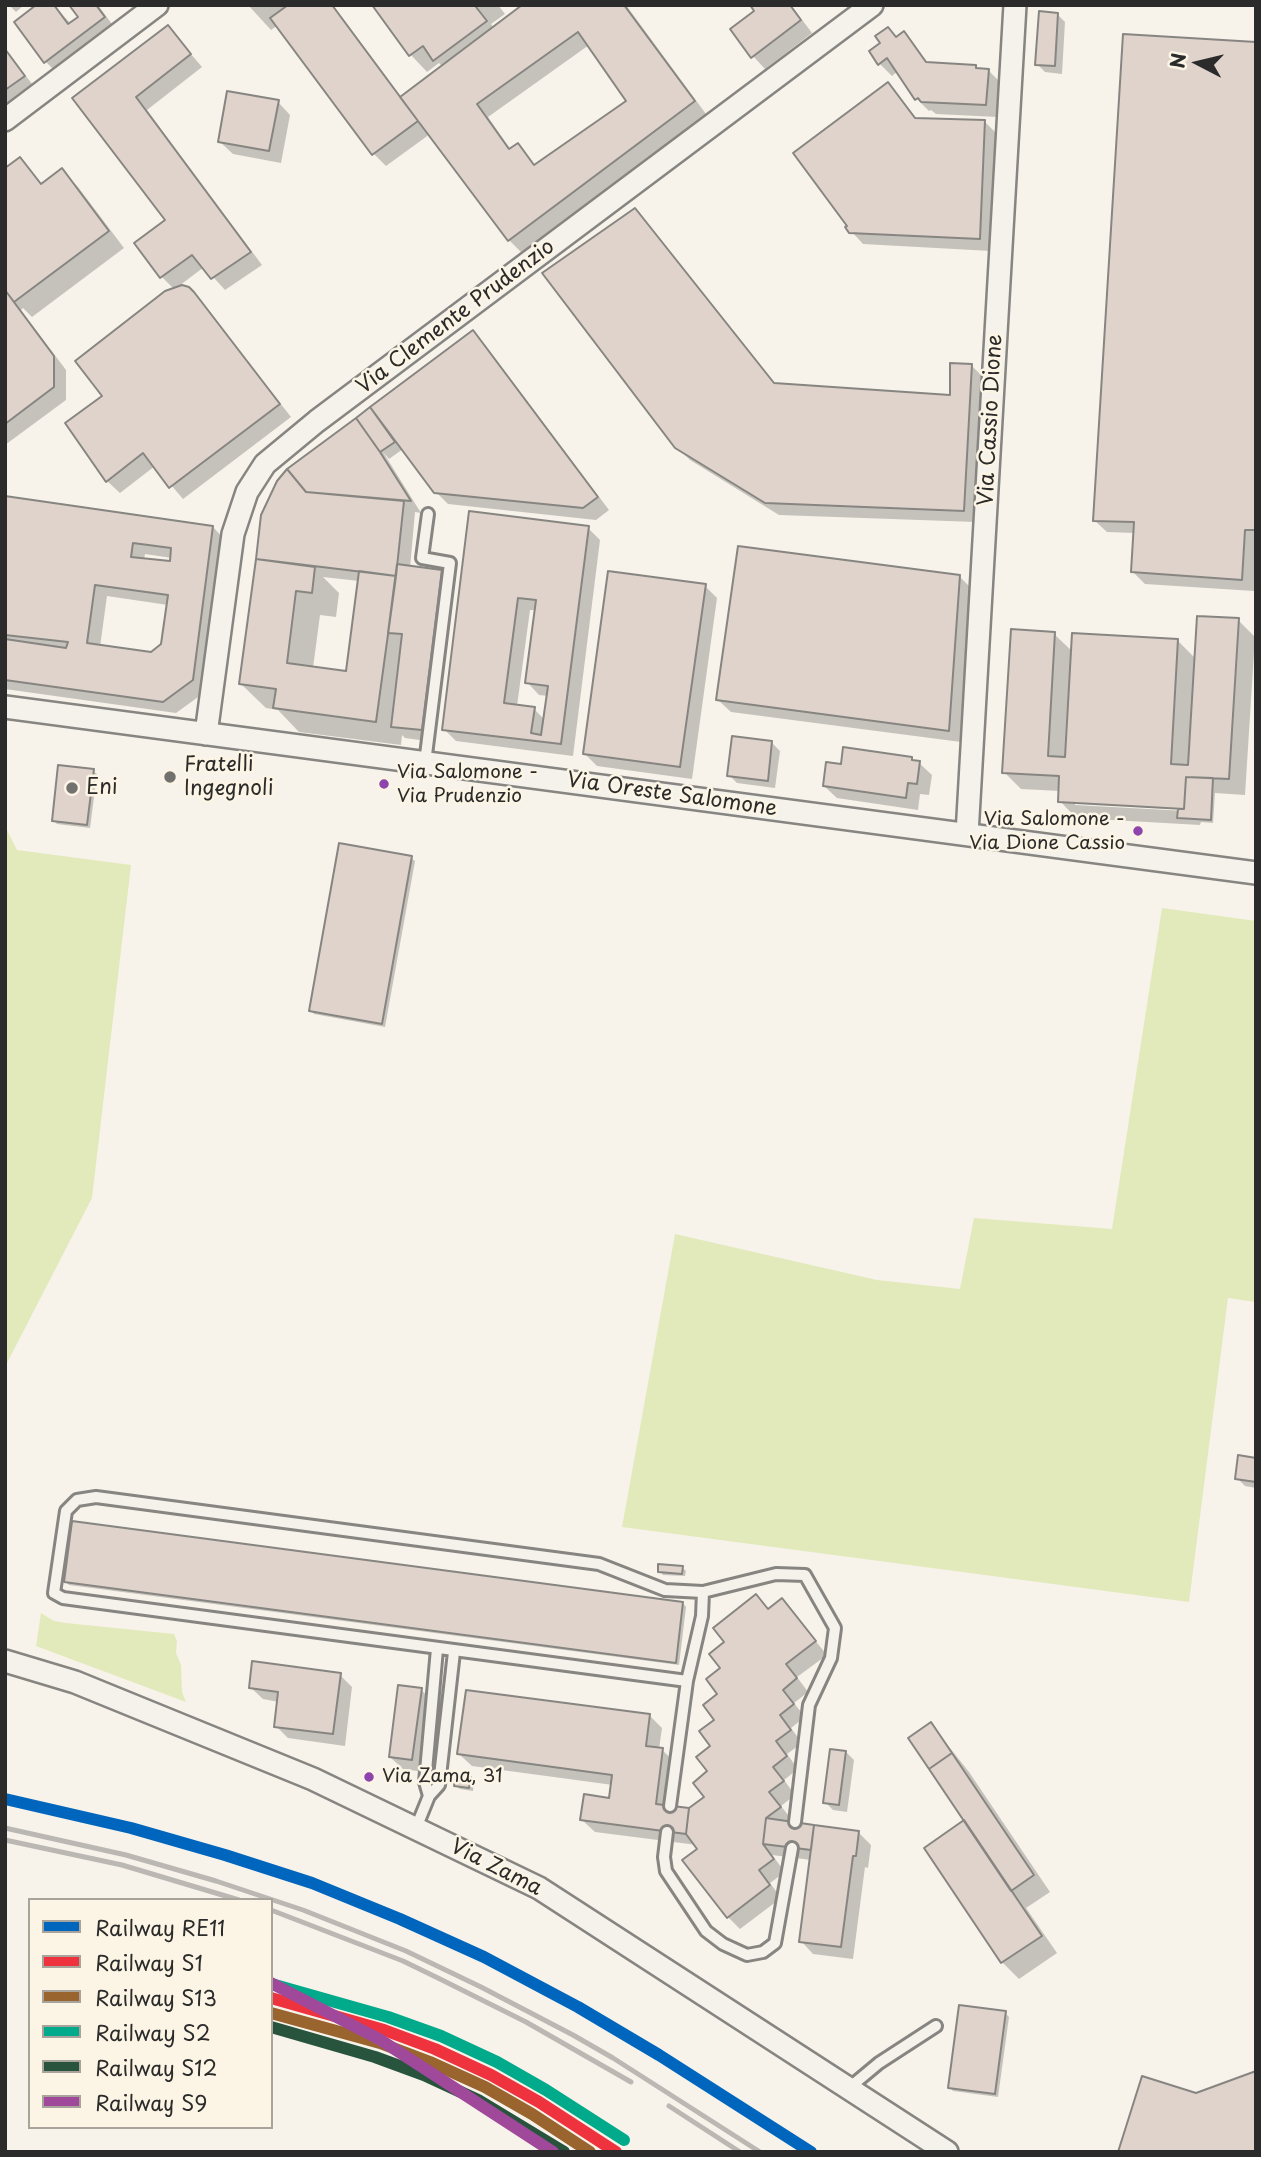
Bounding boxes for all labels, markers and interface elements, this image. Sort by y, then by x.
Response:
north arrow [1163,28,1233,98]
text: N [1162,51,1192,70]
street label: Via Clemente Prudenzio [352,234,560,400]
street label: Via Cassio Dione [974,333,1008,507]
place label: Fratelli Ingegnoli [184,752,274,802]
place label: Via Salomone - Via Prudenzio [397,762,538,806]
street label: Via Oreste Salomone [565,768,779,822]
marker: Fratelli Ingegnoli [162,769,178,785]
place label: Eni [86,775,118,801]
marker: Via Salomone - Via Prudenzio [377,777,391,791]
marker: Eni [64,780,80,796]
place label: Via Salomone - Via Dione Cassio [969,809,1125,853]
marker: Via Salomone - Via Dione Cassio [1131,824,1145,838]
place label: Via Zama, 31 [382,1766,503,1788]
marker: Via Zama, 31 [362,1770,376,1784]
street label: Via Zama [446,1834,546,1902]
legend [28,1898,273,2129]
text: Railway RE11 [95,1911,225,1943]
text: Railway S1 [95,1946,203,1978]
text: Railway S13 [95,1981,217,2013]
text: Railway S2 [95,2016,211,2048]
text: Railway S12 [95,2051,217,2083]
text: Railway S9 [95,2086,207,2118]

